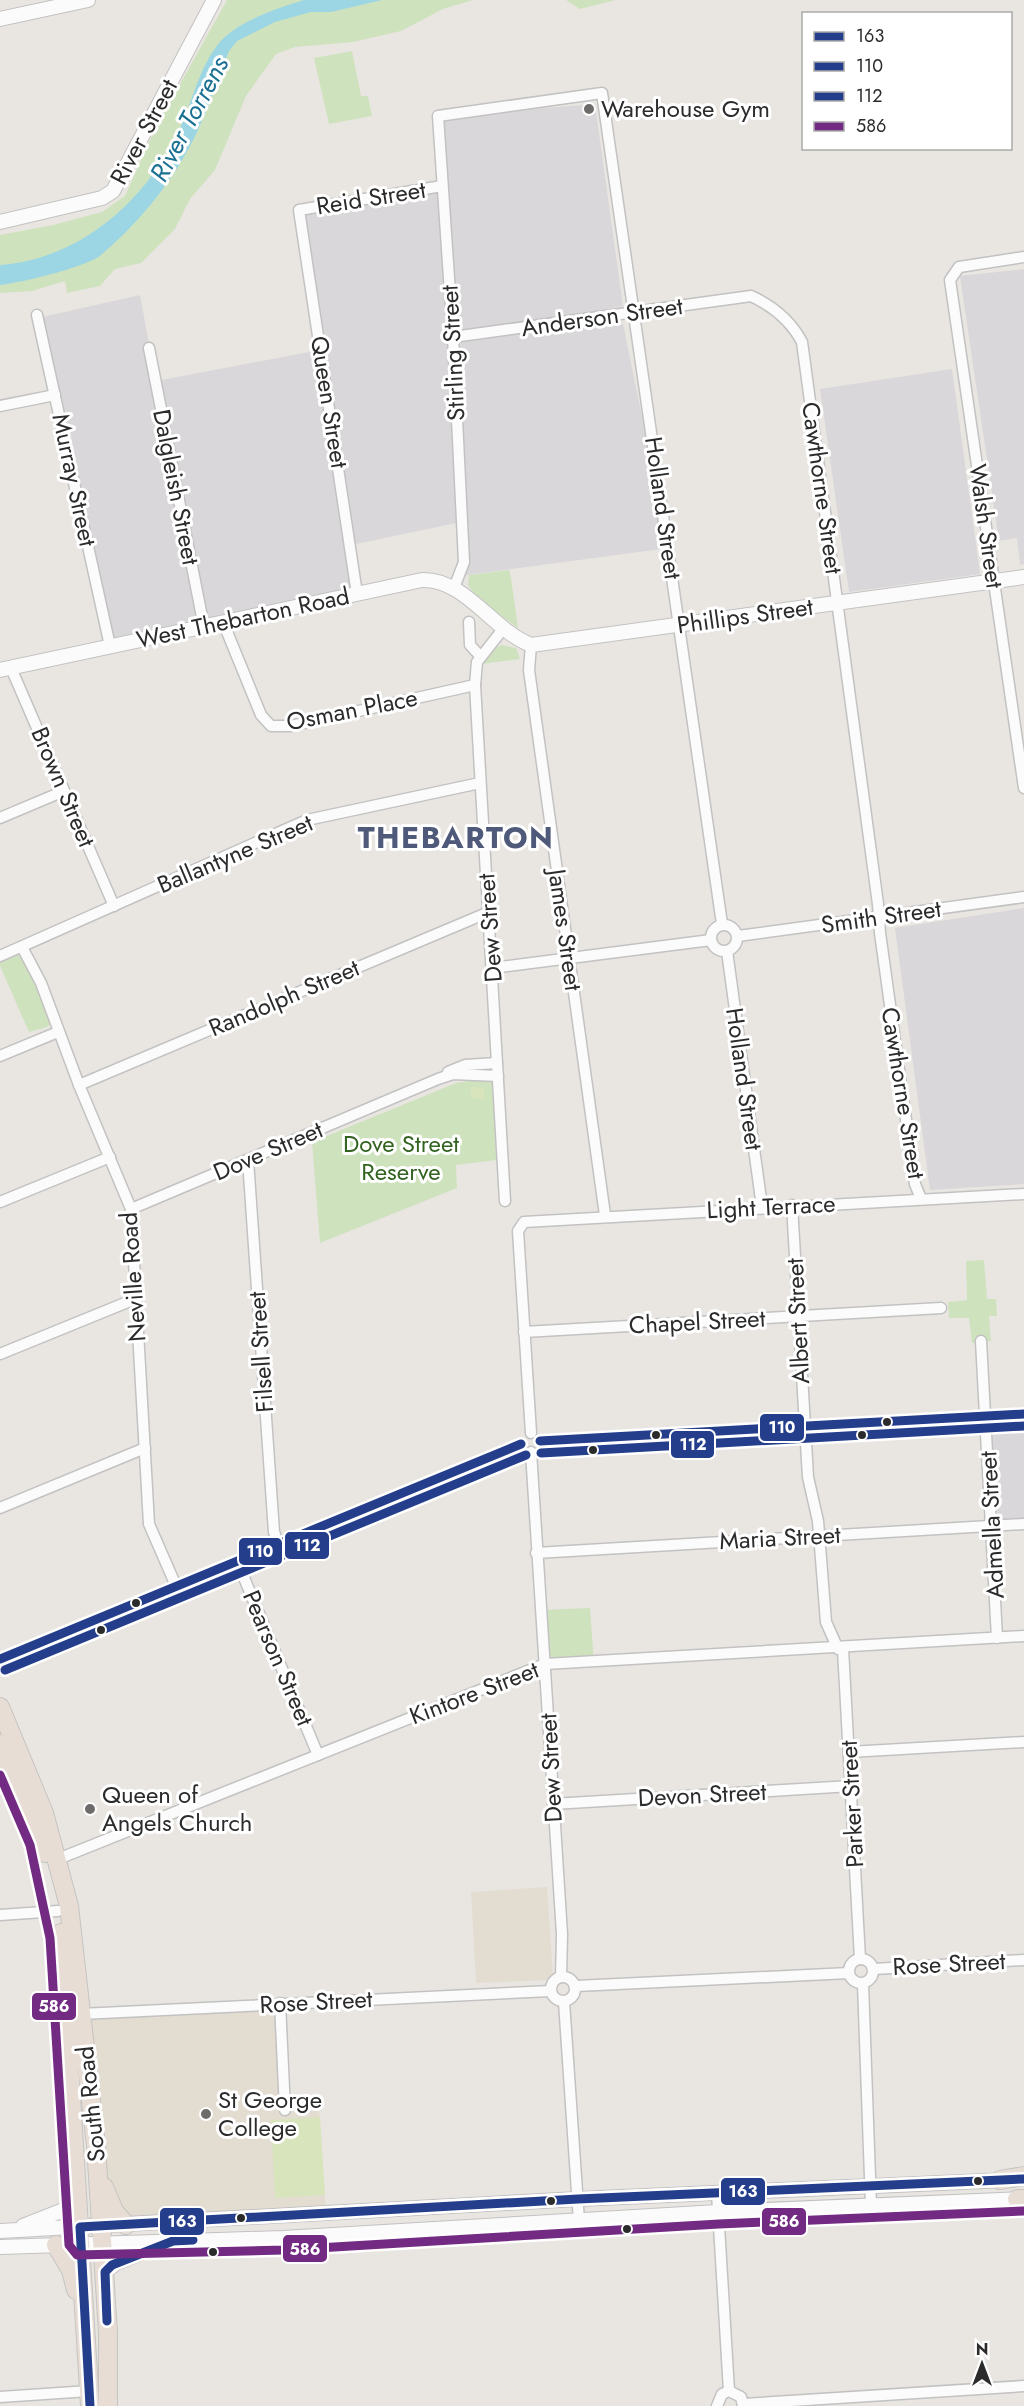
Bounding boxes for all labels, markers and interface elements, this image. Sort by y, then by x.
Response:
legend [802,12,1012,150]
text: 163 [856,23,884,49]
water label: River Torrens [140,49,238,188]
text: 110 [856,53,883,79]
street label: River Street [101,73,186,191]
text: 112 [856,83,882,109]
place label: Warehouse Gym [601,91,770,126]
marker: Warehouse Gym [582,102,596,116]
text: 586 [856,113,886,139]
street label: Reid Street [314,172,428,223]
street label: Stirling Street [431,284,474,422]
street label: Anderson Street [519,288,685,345]
street label: Queen Street [302,333,357,471]
street label: Cawthorne Street [793,400,852,576]
street label: Dalgleish Street [144,406,209,568]
street label: Murray Street [43,410,106,550]
street label: Holland Street [636,434,691,582]
street label: Walsh Street [960,462,1013,591]
street label: West Thebarton Road [133,578,353,657]
street label: Phillips Street [675,589,815,642]
street label: Osman Place [283,680,420,739]
street label: Brown Street [22,721,105,852]
street label: Ballantyne Street [152,805,318,902]
district label: THEBARTON [358,816,554,859]
street label: James Street [539,864,591,993]
street label: Dew Street [468,872,511,984]
street label: Smith Street [819,891,943,942]
street label: Randolph Street [203,950,365,1045]
street label: Holland Street [717,1005,772,1153]
street label: Cawthorne Street [873,1005,934,1181]
street label: Dove Street [208,1112,328,1189]
park label: Dove Street Reserve [343,1126,459,1189]
street label: Light Terrace [706,1186,836,1227]
street label: Neville Road [111,1211,154,1343]
street label: Albert Street [777,1257,818,1385]
street label: Filsell Street [239,1290,282,1414]
street label: Chapel Street [628,1300,766,1343]
line badge: 110 [759,1413,805,1442]
text: 110 [769,1416,795,1439]
unlabelled marker [881,1416,893,1428]
unlabelled marker [650,1429,662,1441]
unlabelled marker [856,1429,868,1441]
line badge: 112 [670,1430,715,1459]
text: 112 [680,1433,706,1456]
unlabelled marker [587,1444,599,1456]
street label: Admella Street [970,1450,1013,1600]
street label: Maria Street [718,1517,842,1558]
line badge: 112 [284,1531,330,1560]
text: 112 [294,1534,320,1557]
line badge: 110 [238,1537,283,1566]
text: 110 [247,1540,273,1563]
street label: Pearson Street [234,1584,323,1731]
unlabelled marker [130,1597,142,1609]
unlabelled marker [95,1624,107,1636]
street label: Kintore Street [404,1652,544,1733]
street label: Dew Street [530,1712,571,1823]
street label: Parker Street [831,1739,872,1869]
street label: Devon Street [637,1774,767,1815]
place label: Queen of Angels Church [102,1777,252,1840]
marker: Queen of Angels Church [83,1802,97,1816]
street label: Rose Street [892,1943,1007,1984]
street label: Rose Street [259,1981,374,2022]
line badge: 586 [31,1992,77,2021]
text: 586 [38,1995,70,2018]
street label: South Road [67,2044,114,2164]
place label: St George College [218,2082,322,2145]
marker: St George College [199,2107,213,2121]
unlabelled marker [972,2175,984,2187]
line badge: 163 [720,2177,766,2206]
text: 163 [729,2180,757,2203]
unlabelled marker [545,2195,557,2207]
line badge: 163 [159,2207,205,2236]
line badge: 586 [761,2207,807,2236]
text: 163 [168,2210,196,2233]
text: 586 [768,2210,800,2233]
unlabelled marker [235,2212,247,2224]
unlabelled marker [621,2223,633,2235]
line badge: 586 [282,2234,328,2263]
text: 586 [289,2238,321,2261]
unlabelled marker [207,2246,219,2258]
north arrow [952,2334,1012,2394]
text: N [976,2338,988,2361]

